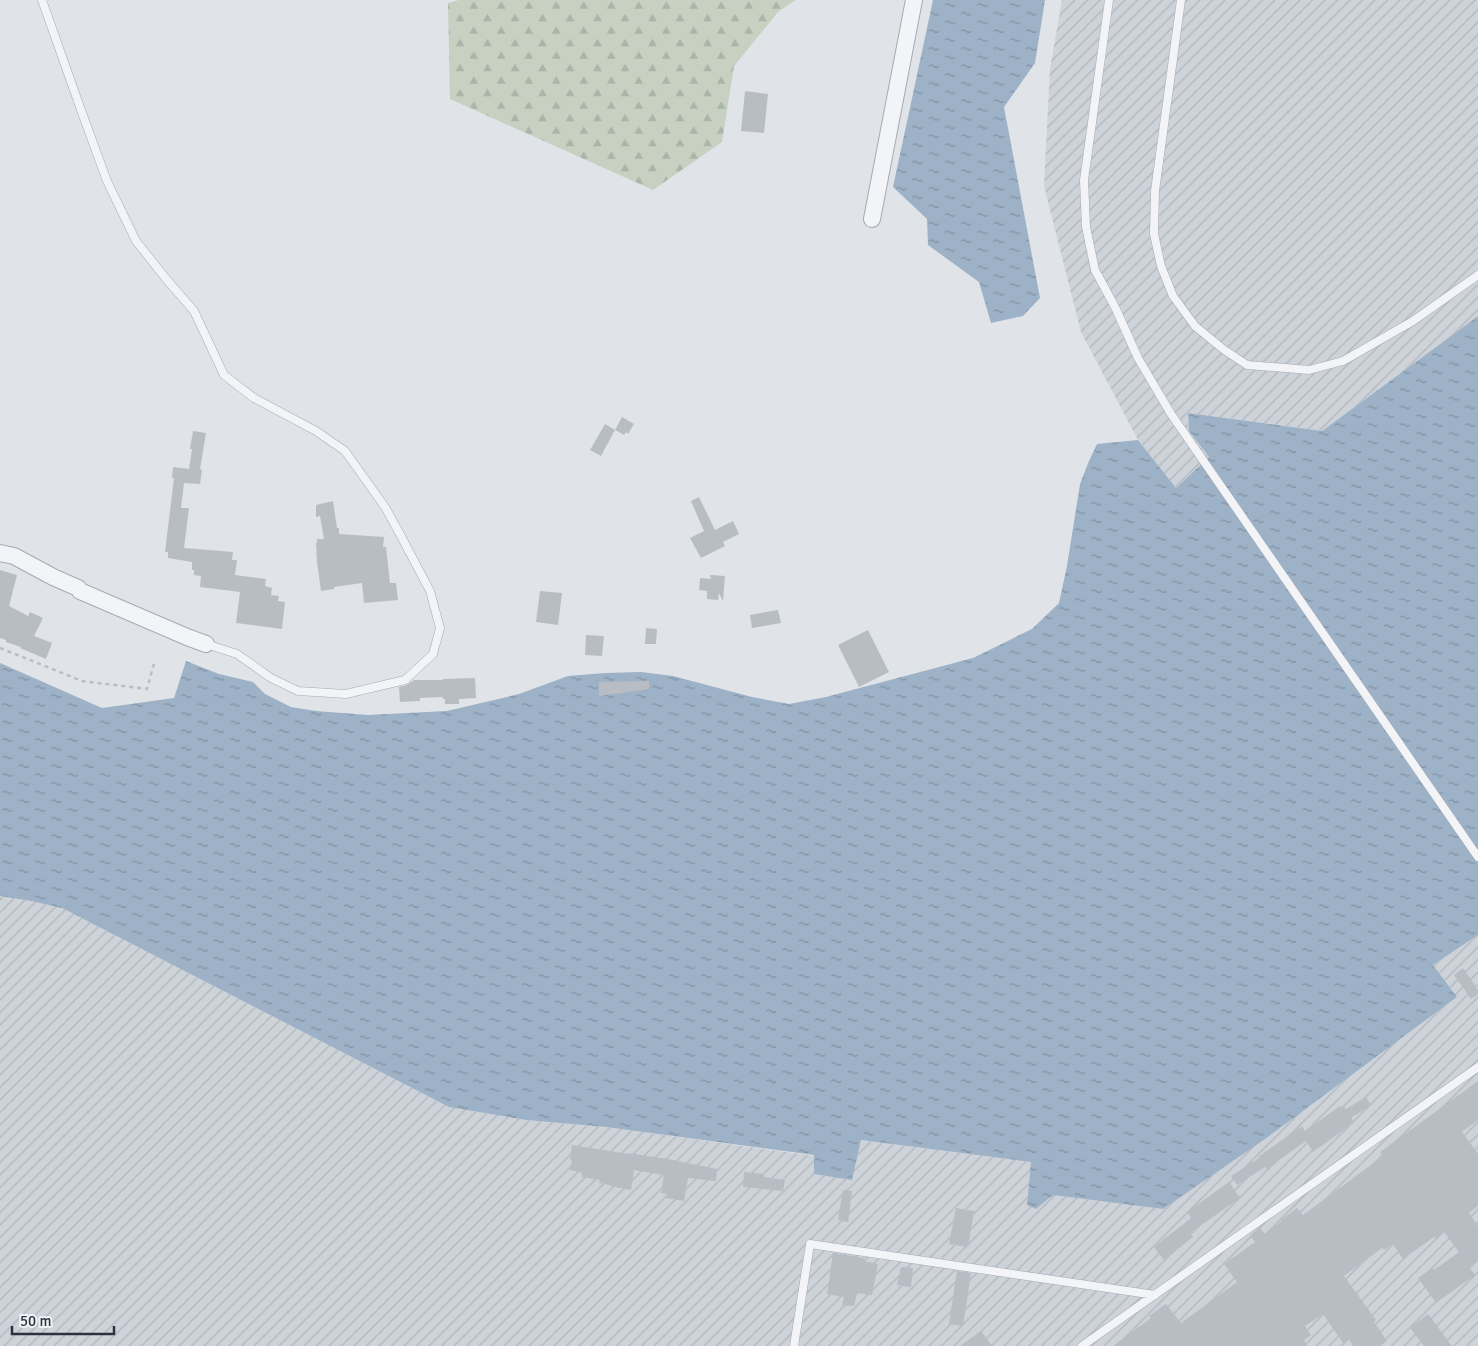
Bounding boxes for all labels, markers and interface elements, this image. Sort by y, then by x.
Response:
scale bar [12,1304,115,1336]
text: 50 m [20,1312,51,1330]

